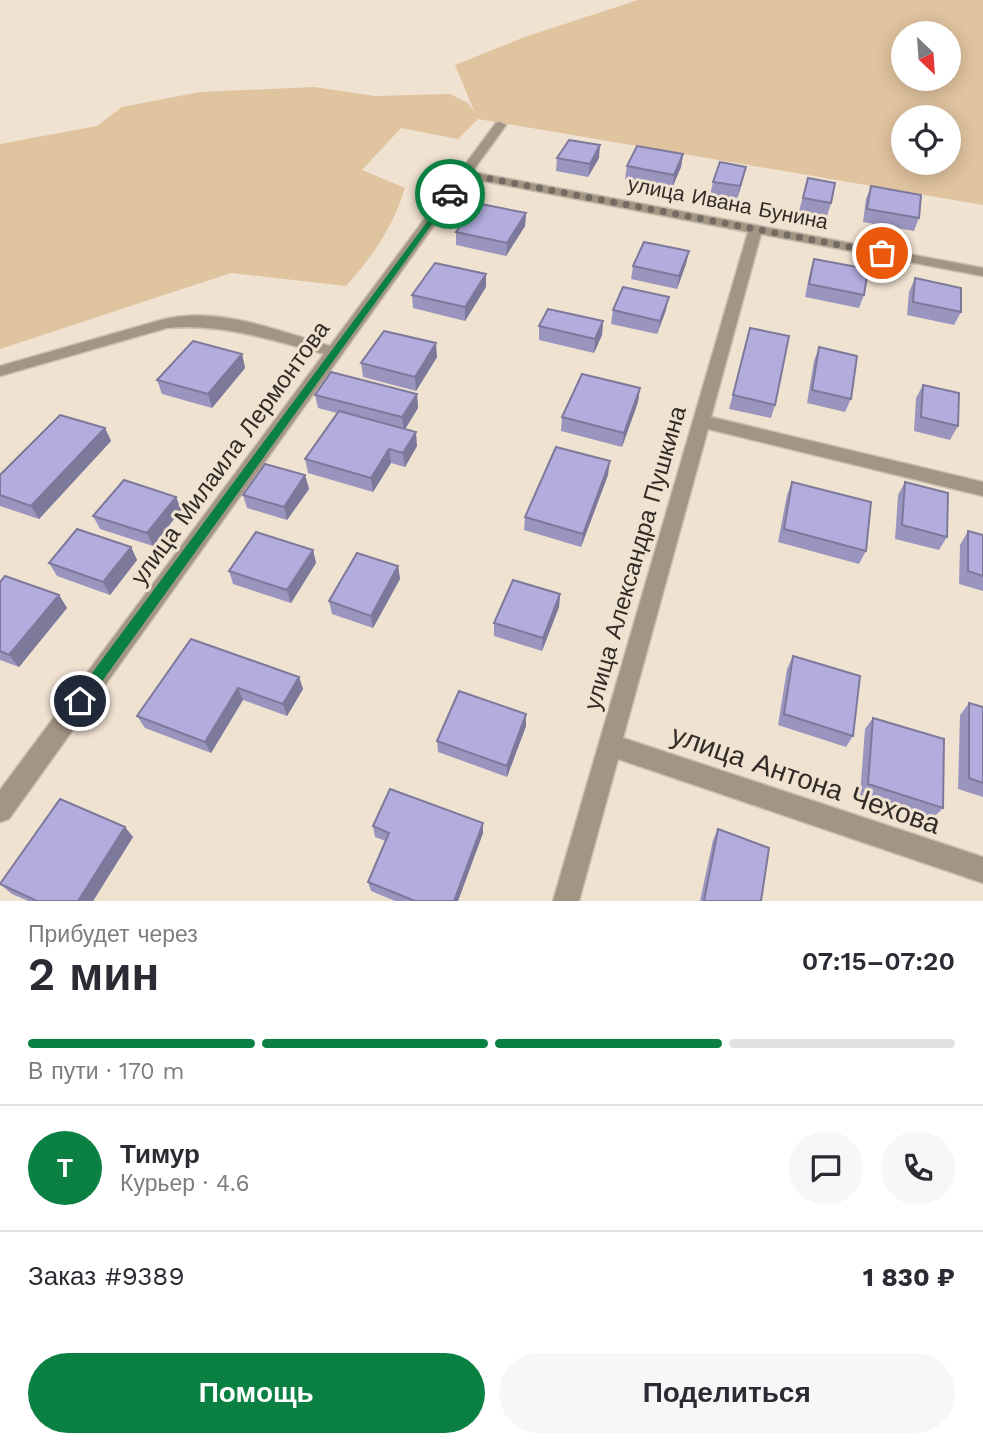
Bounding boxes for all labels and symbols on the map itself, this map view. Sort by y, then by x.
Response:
north arrow [891,21,961,91]
courier [415,159,485,229]
street label: улица Ивана Бунина [626,171,831,234]
pin [852,223,912,283]
street label: улица Милаила Лермонтова [125,315,336,590]
street label: улица Александра Пушкина [578,402,692,713]
pin [50,671,110,731]
street label: улица Антона Чехова [667,718,945,841]

